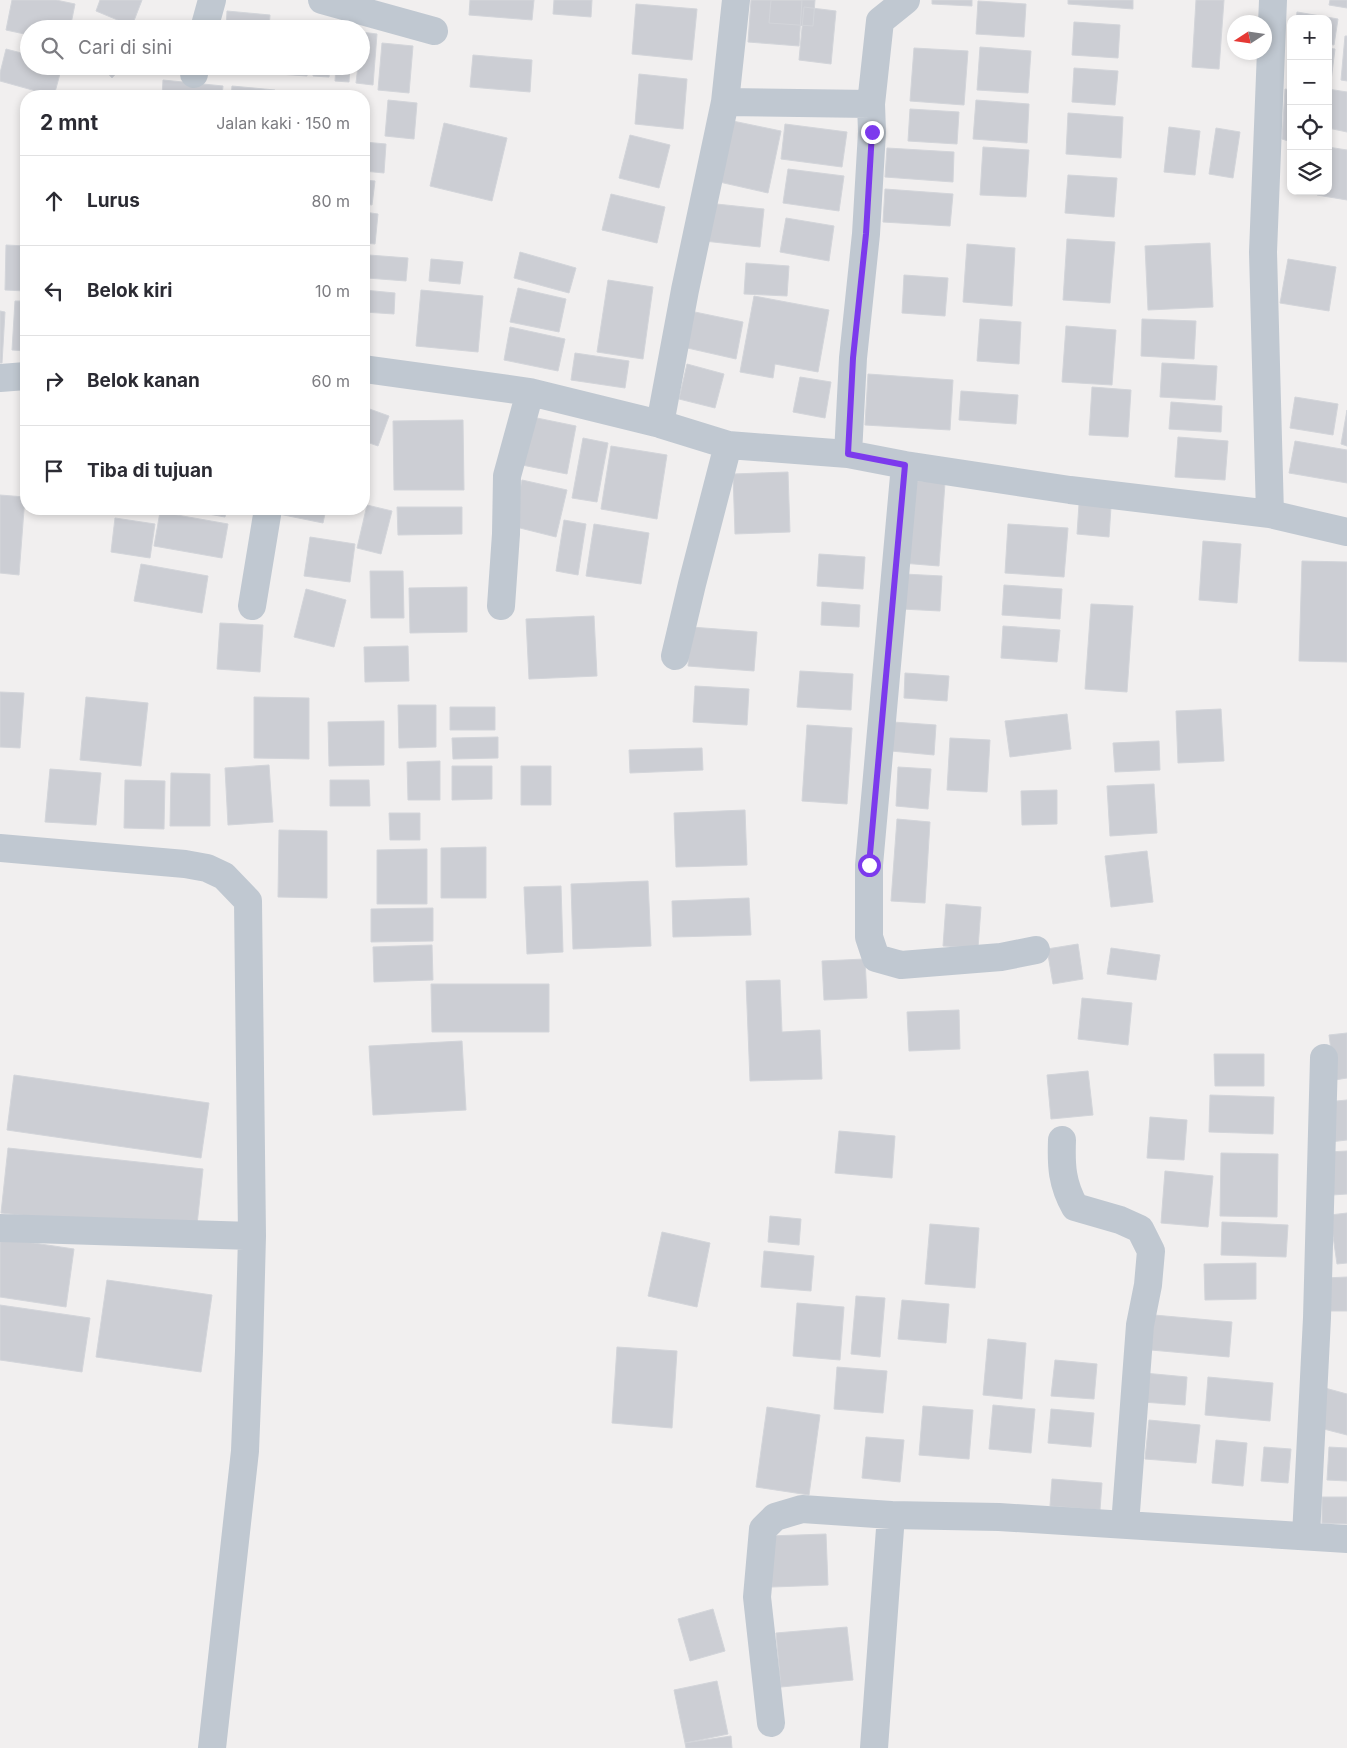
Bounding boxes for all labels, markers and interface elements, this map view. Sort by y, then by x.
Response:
north arrow [1227,15,1272,60]
map controls [1287,15,1332,195]
button: + [1287,15,1332,60]
search box [20,20,370,75]
icon: search [38,34,66,62]
text: Cari di sini [78,36,172,59]
button: − [1287,60,1332,105]
button: locate [1287,105,1332,150]
text: 2 mnt [40,110,98,135]
text: Jalan kaki · 150 m [216,113,350,133]
route end [861,121,884,144]
button: layers [1287,150,1332,195]
icon: ahead [40,187,68,215]
text: Lurus [87,189,140,212]
text: 80 m [311,191,350,211]
icon: left [40,277,68,305]
text: Belok kiri [87,279,172,302]
text: 10 m [315,281,350,301]
icon: right [40,367,68,395]
text: Belok kanan [87,369,200,392]
text: 60 m [311,371,350,391]
icon: arrive [40,457,68,485]
text: Tiba di tujuan [87,459,213,482]
route start [858,854,881,877]

